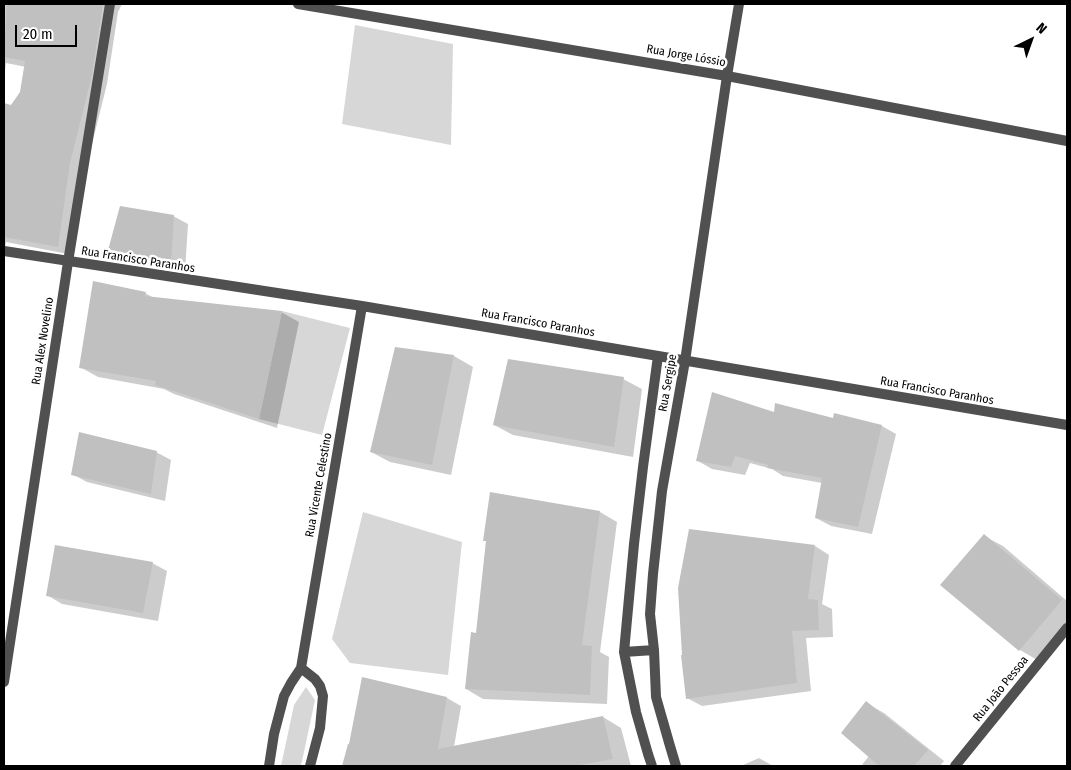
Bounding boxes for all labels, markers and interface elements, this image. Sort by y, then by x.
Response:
scale bar [18,15,80,47]
north arrow [1006,15,1056,65]
text: N [1033,19,1050,38]
text: 20 m [23,25,53,43]
street label: Rua Jorge Lóssio [645,42,727,70]
street label: Rua Francisco Paranhos [80,244,196,276]
street label: Rua Alex Novelino [29,296,57,386]
street label: Rua Francisco Paranhos [480,306,596,340]
street label: Rua Sergipe [656,353,680,413]
street label: Rua Francisco Paranhos [879,374,995,408]
street label: Rua Vicente Celestino [303,432,335,538]
street label: Rua João Pessoa [970,653,1032,725]

